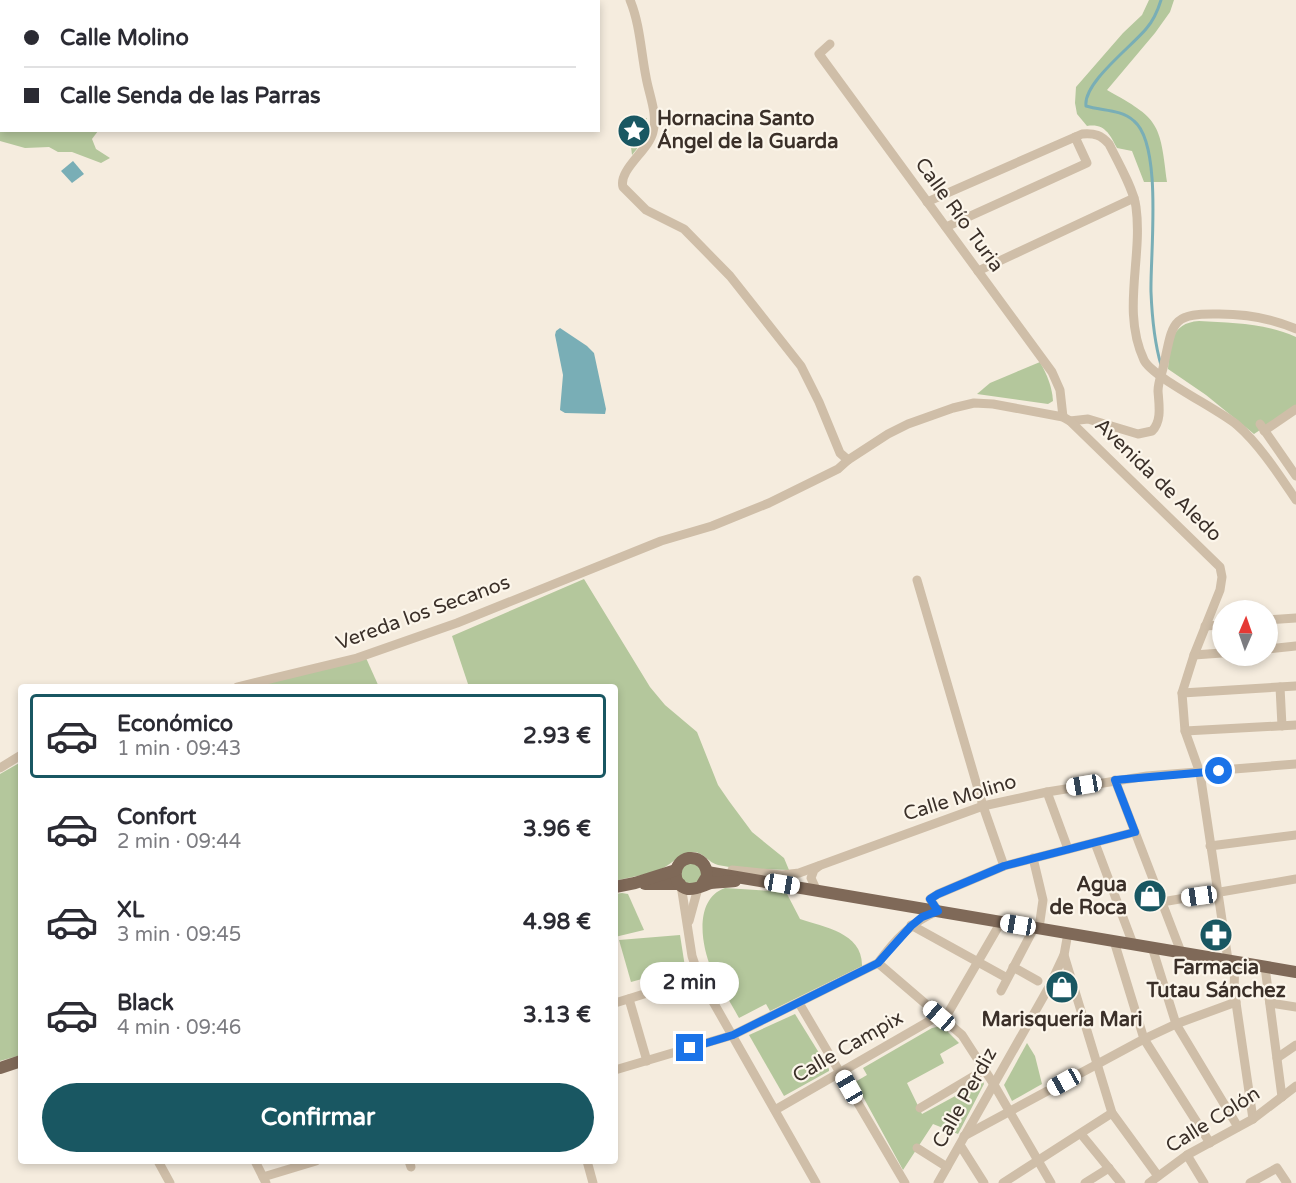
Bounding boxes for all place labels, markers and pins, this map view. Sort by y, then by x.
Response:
place label: Hornacina Santo Ángel de la Guarda [657,107,838,154]
place icon: Hornacina Santo Ángel de la Guarda [616,113,652,149]
place label: Agua de Roca [1050,873,1127,920]
shop icon: Agua de Roca [1132,878,1168,914]
pharmacy icon: Farmacia Tutau Sánchez [1198,917,1234,953]
place label: Farmacia Tutau Sánchez [1145,956,1286,1003]
shop icon: Marisquería Mari [1044,969,1080,1005]
place label: Marisquería Mari [981,1008,1143,1032]

